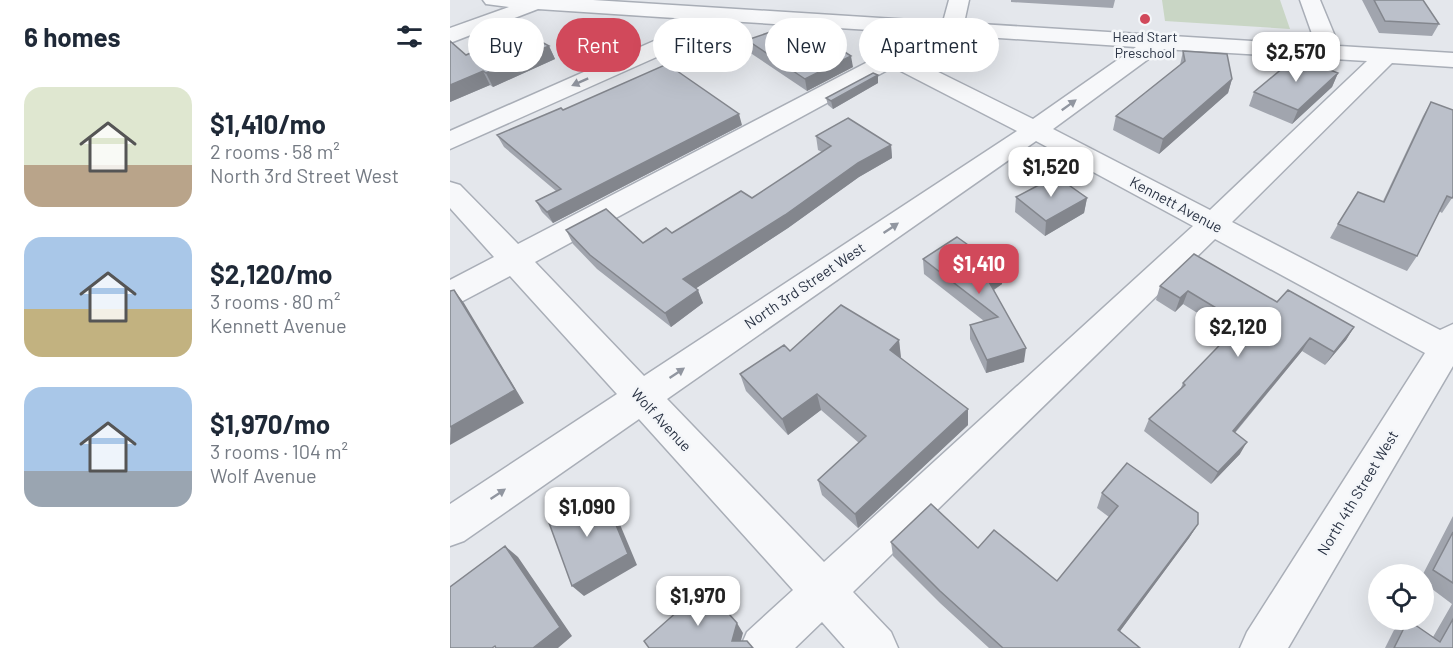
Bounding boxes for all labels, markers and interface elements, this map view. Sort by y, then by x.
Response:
marker: Head Start Preschool [1138,12,1152,26]
chip: Buy [468,18,544,72]
chip: Rent [556,18,641,72]
chip: Filters [653,18,753,72]
chip: New [765,18,847,72]
chip: Apartment [859,18,999,72]
icon: filters [393,20,426,53]
text: 6 homes [24,21,121,52]
place label: Head Start Preschool [1113,28,1177,61]
pin: $2,570 [1247,32,1345,83]
text: $2,570 [1266,39,1326,63]
one-way arrow [572,78,589,87]
one-way arrow [1061,100,1076,112]
text: $1,410/mo [210,108,326,139]
icon: home [72,111,144,183]
text: 2 rooms · 58 m² [210,139,340,163]
pin: $1,520 [1002,147,1100,198]
text: $1,520 [1022,154,1080,178]
text: North 3rd Street West [210,163,399,187]
street label: Kennett Avenue [1127,172,1226,236]
one-way arrow [882,222,898,234]
street label: North 3rd Street West [741,238,868,332]
pin: $1,410 [930,244,1028,295]
text: $1,410 [953,251,1005,275]
text: $2,120/mo [210,258,333,289]
icon: home [72,261,144,333]
text: 3 rooms · 80 m² [210,289,340,313]
pin: $2,120 [1189,307,1287,358]
text: Kennett Avenue [210,313,347,337]
text: $2,120 [1209,314,1267,338]
one-way arrow [669,367,685,379]
street label: Wolf Avenue [628,384,696,455]
text: $1,970/mo [210,408,330,439]
icon: home [72,411,144,483]
street label: North 4th Street West [1313,427,1401,558]
text: 3 rooms · 104 m² [210,439,348,463]
text: Wolf Avenue [210,463,317,487]
pin: $1,090 [538,487,636,538]
one-way arrow [490,488,506,500]
text: $1,090 [559,494,615,518]
map controls [1368,564,1434,630]
button: locate [1368,564,1434,630]
pin: $1,970 [649,576,747,627]
text: $1,970 [670,583,726,607]

